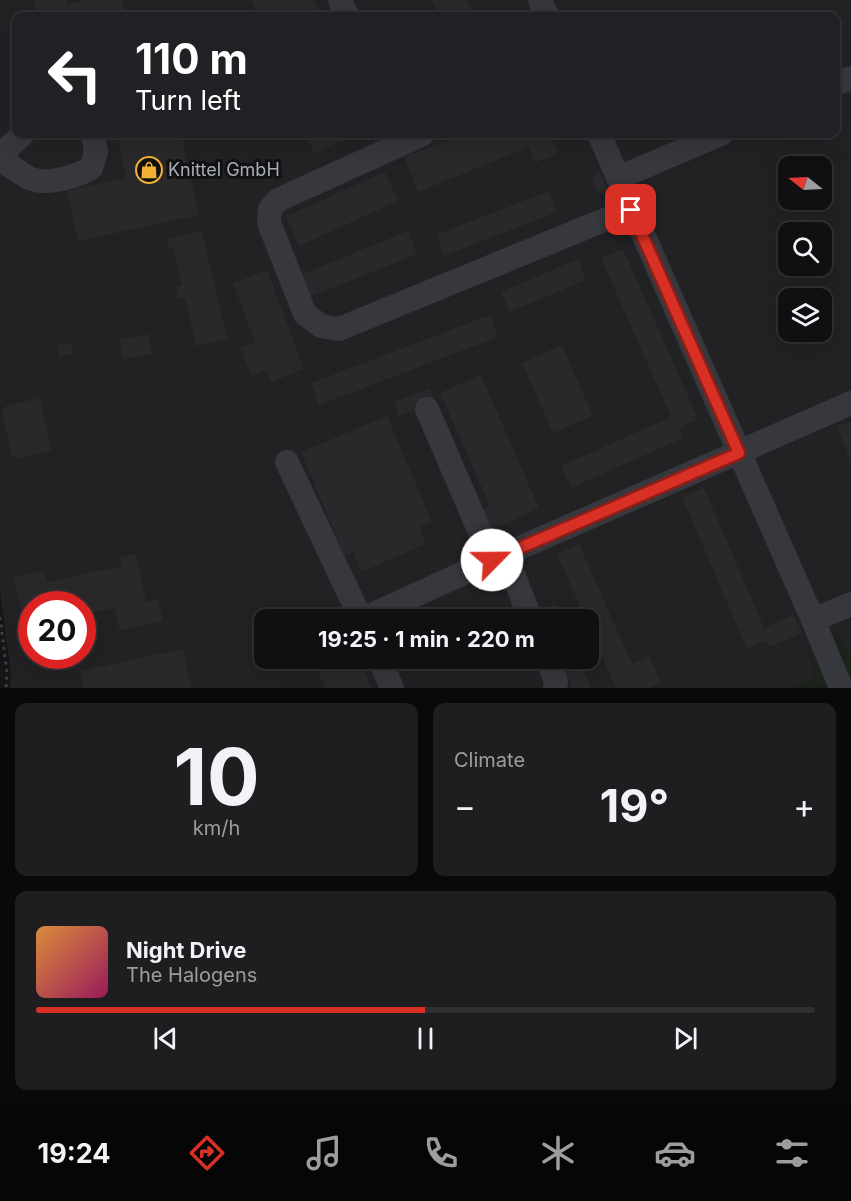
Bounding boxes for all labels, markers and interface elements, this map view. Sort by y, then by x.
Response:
text: 110 m [135,33,248,84]
icon: left [36,36,114,114]
text: Turn left [135,84,241,117]
shop icon: Knittel GmbH [134,155,164,185]
north arrow [778,156,832,210]
map controls [778,156,832,342]
place label: Knittel GmbH [168,159,280,180]
pin [605,184,656,235]
icon: arrive [614,193,647,226]
button: search [778,222,832,276]
button: layers [778,288,832,342]
position arrow [460,528,524,592]
speed limit sign: 20 [18,591,96,669]
text: 19:25 · 1 min · 220 m [318,626,535,652]
text: 10 [173,729,260,824]
text: Climate [454,748,525,772]
text: 19° [600,778,669,833]
text: − [454,786,476,826]
text: + [793,786,815,826]
text: km/h [193,816,240,840]
text: Night Drive [126,937,246,963]
text: The Halogens [126,963,257,987]
icon: previous [149,1022,182,1055]
icon: pause [409,1022,442,1055]
icon: next [669,1022,702,1055]
icon: directions [186,1132,228,1174]
icon: music [303,1132,345,1174]
icon: phone [420,1132,462,1174]
icon: climate [537,1132,579,1174]
icon: car [654,1132,696,1174]
icon: filters [771,1132,813,1174]
text: 19:24 [38,1137,111,1170]

